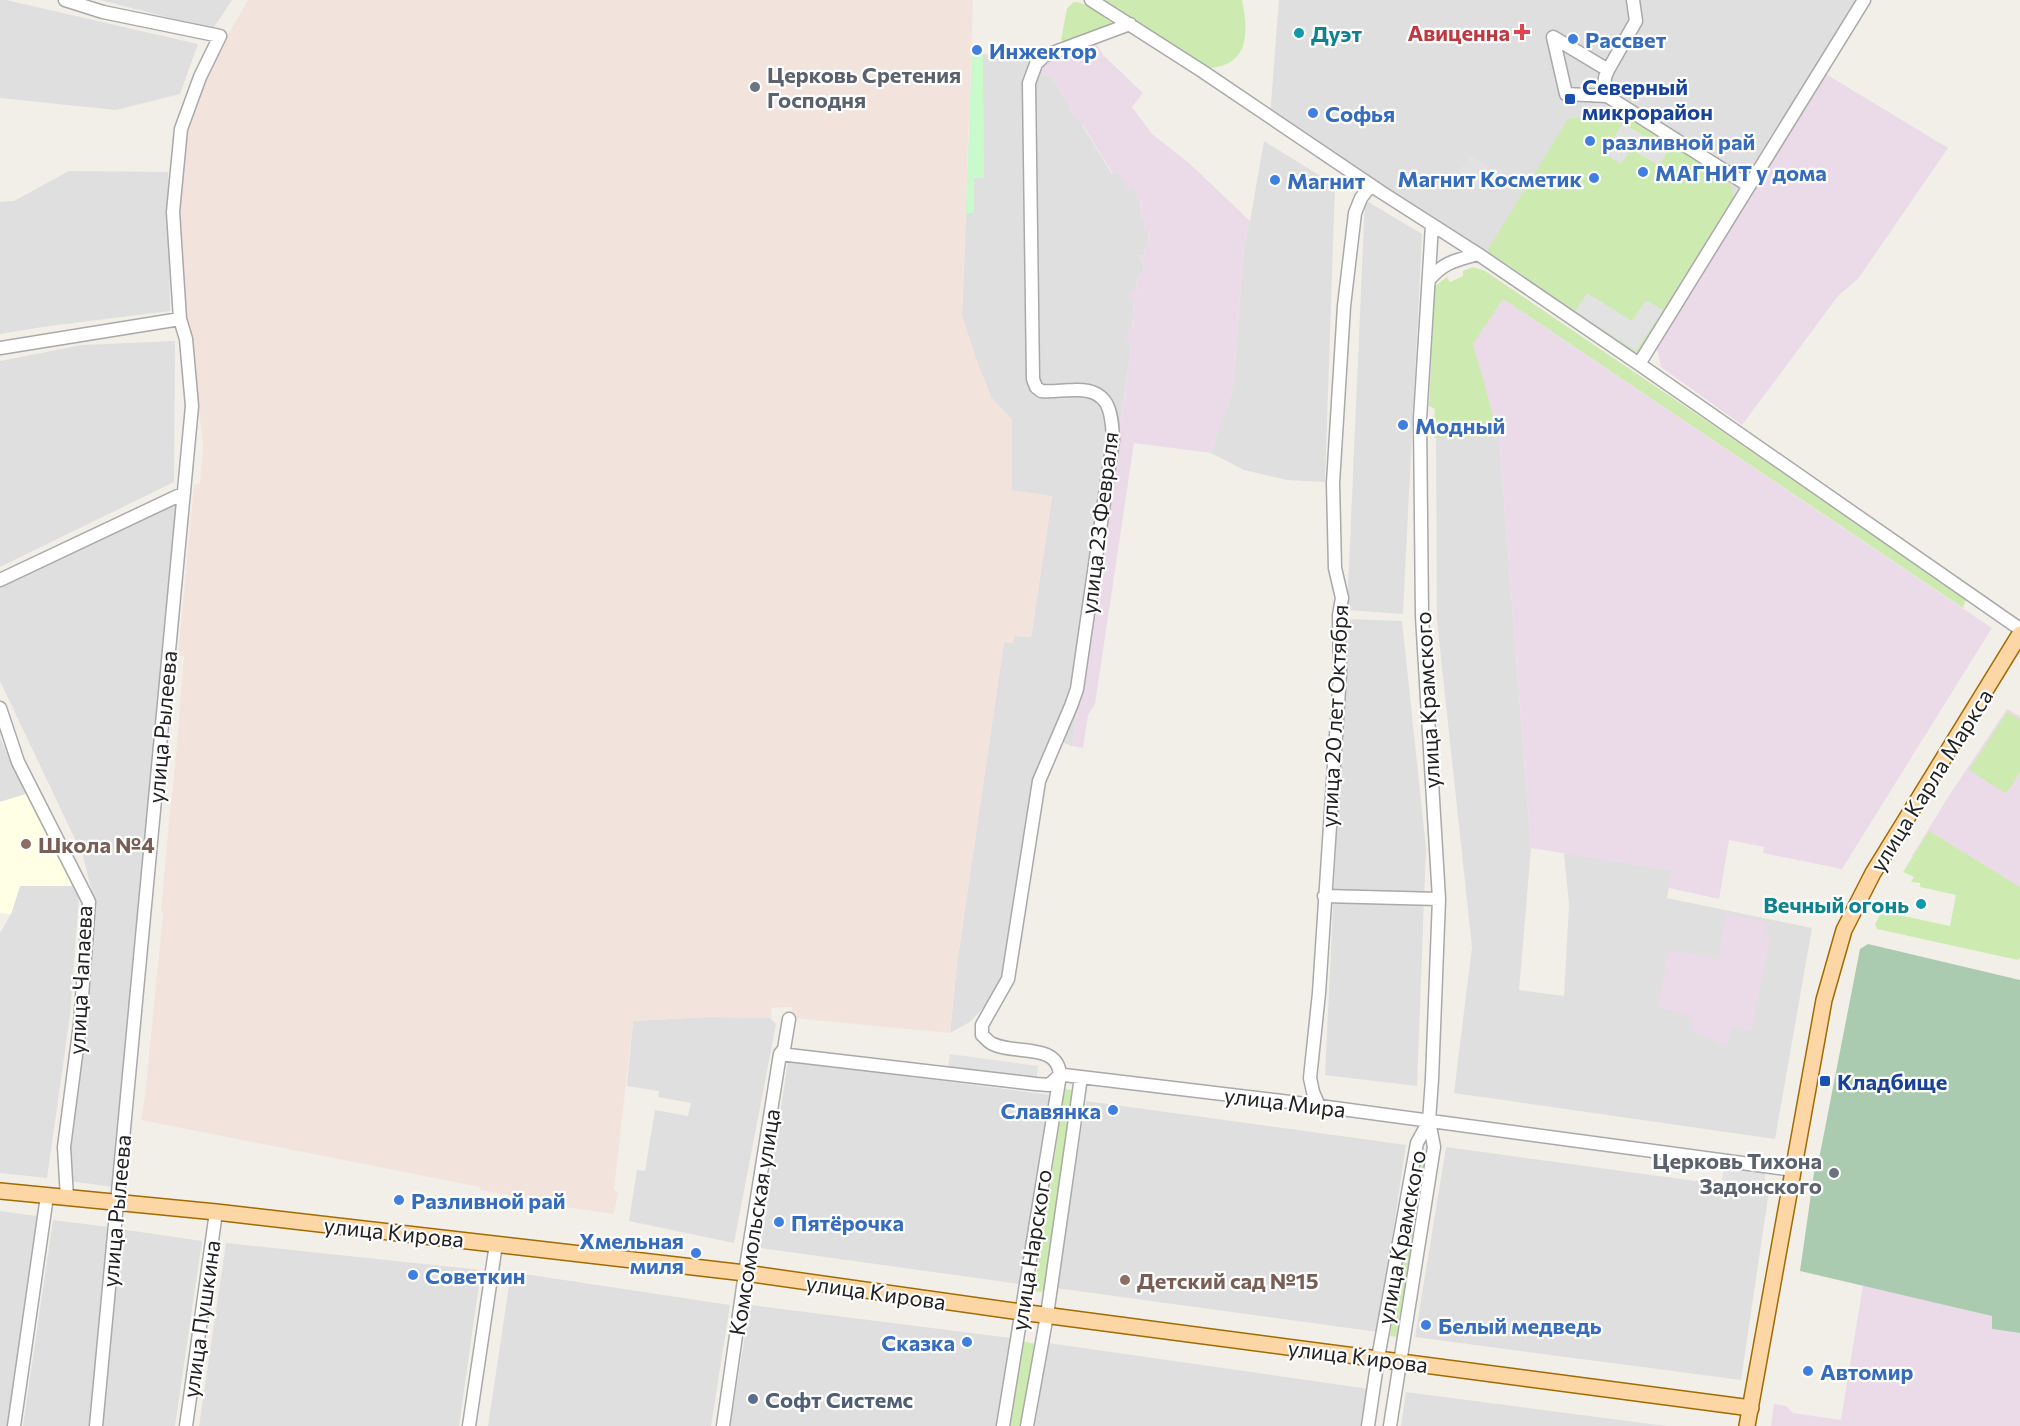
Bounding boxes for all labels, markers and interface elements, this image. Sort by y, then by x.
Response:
place label: Авиценна [1407,19,1510,46]
place label: Дуэт [1311,20,1362,47]
marker: Авиценна [1515,25,1529,39]
marker: Дуэт [1292,26,1306,40]
place label: Рассвет [1585,26,1667,53]
marker: Рассвет [1566,32,1580,46]
place label: Инжектор [989,37,1097,64]
marker: Инжектор [970,43,984,57]
place label: Церковь Сретения Господня [767,61,961,113]
place label: Северный микрорайон [1582,73,1713,125]
marker: Церковь Сретения Господня [748,80,762,94]
marker: Северный микрорайон [1563,92,1577,106]
place label: Софья [1325,100,1395,127]
marker: Софья [1306,106,1320,120]
place label: разливной рай [1602,128,1755,155]
marker: разливной рай [1583,134,1597,148]
place label: МАГНИТ у дома [1655,159,1827,186]
place label: Магнит Косметик [1398,165,1582,192]
marker: МАГНИТ у дома [1636,165,1650,179]
place label: Магнит [1287,167,1366,194]
marker: Магнит Косметик [1587,171,1601,185]
marker: Магнит [1268,173,1282,187]
place label: Модный [1415,412,1505,439]
marker: Модный [1396,418,1410,432]
street label: улица 23 Февраля [1074,430,1124,616]
street label: улица 20 лет Октября [1315,604,1353,828]
street label: улица Крамского [1409,611,1445,789]
street label: улица Рылеева [142,650,182,804]
street label: улица Карла Маркса [1864,684,1998,876]
place label: Школа №4 [38,831,155,858]
marker: Школа №4 [19,837,33,851]
place label: Вечный огонь [1763,891,1909,918]
marker: Вечный огонь [1914,897,1928,911]
street label: улица Чапаева [63,905,97,1055]
place label: Кладбище [1837,1068,1947,1095]
marker: Кладбище [1818,1074,1832,1088]
street label: улица Мира [1223,1081,1347,1123]
place label: Славянка [1000,1097,1101,1124]
marker: Славянка [1106,1103,1120,1117]
street label: Комсомольская улица [723,1107,785,1337]
street label: улица Рылеева [96,1134,136,1288]
place label: Церковь Тихона Задонского [1652,1147,1822,1199]
street label: улица Крамского [1371,1148,1431,1326]
marker: Церковь Тихона Задонского [1827,1166,1841,1180]
street label: улица Нарского [1005,1167,1057,1333]
place label: Разливной рай [411,1187,566,1214]
marker: Разливной рай [392,1193,406,1207]
place label: Пятёрочка [791,1209,904,1236]
street label: улица Кирова [323,1211,465,1253]
marker: Пятёрочка [772,1215,786,1229]
place label: Хмельная миля [579,1227,684,1279]
street label: улица Пушкина [177,1238,225,1400]
marker: Хмельная миля [689,1246,703,1260]
place label: Советкин [425,1262,526,1289]
place label: Детский сад №15 [1137,1267,1319,1294]
marker: Советкин [406,1268,420,1282]
street label: улица Кирова [804,1269,948,1315]
marker: Детский сад №15 [1118,1273,1132,1287]
place label: Белый медведь [1438,1312,1602,1339]
marker: Белый медведь [1419,1318,1433,1332]
place label: Сказка [881,1329,955,1356]
street label: улица Кирова [1286,1334,1430,1378]
marker: Сказка [960,1335,974,1349]
place label: Автомир [1820,1358,1913,1385]
marker: Автомир [1801,1364,1815,1378]
place label: Софт Системс [765,1386,913,1413]
marker: Софт Системс [746,1392,760,1406]

